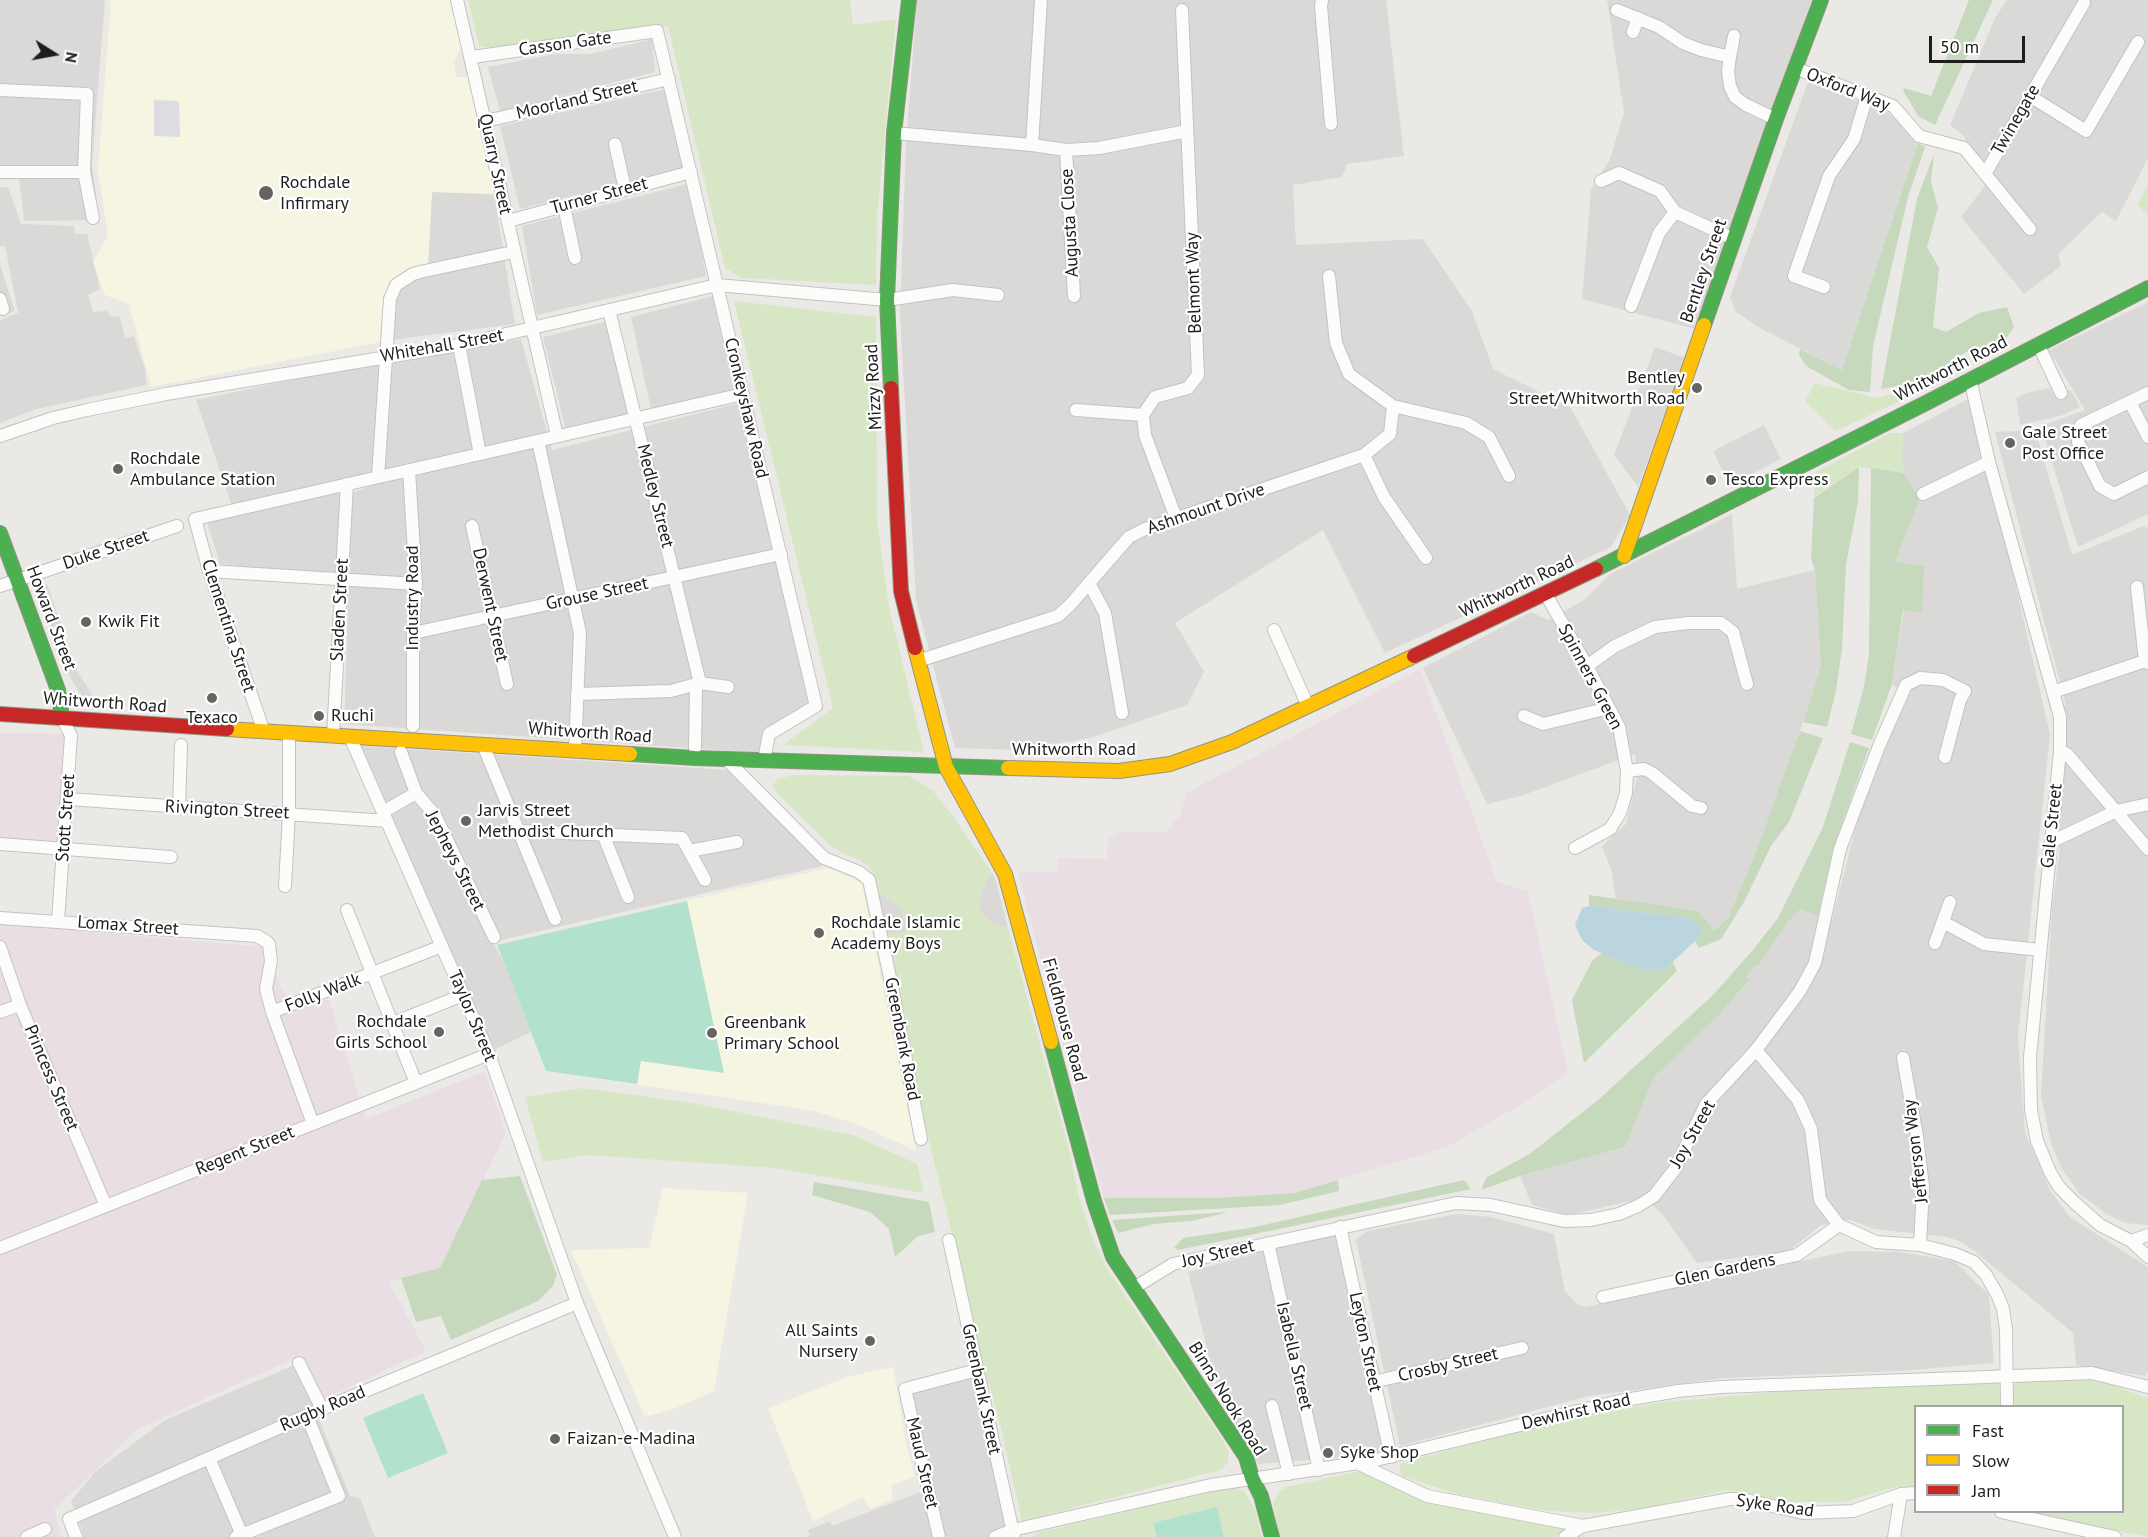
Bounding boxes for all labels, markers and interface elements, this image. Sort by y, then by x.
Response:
north arrow [24,24,84,84]
scale bar [1932,24,2028,62]
street label: Casson Gate [517,27,613,61]
text: 50 m [1940,35,1979,58]
text: N [61,50,82,64]
street label: Oxford Way [1803,63,1893,117]
street label: Moorland Street [514,76,640,124]
street label: Twinegate [1987,81,2045,159]
street label: Quarry Street [474,112,516,216]
street label: Augusta Close [1056,168,1084,278]
place label: Rochdale Infirmary [280,172,350,214]
street label: Turner Street [548,173,650,219]
marker: Rochdale Infirmary [257,184,275,202]
street label: Bentley Street [1676,216,1732,326]
street label: Belmont Way [1181,232,1207,334]
street label: Whitehall Street [379,325,505,367]
street label: Whitworth Road [1891,331,2011,407]
street label: Cronkeyshaw Road [719,336,773,480]
street label: Mizzy Road [861,343,887,431]
place label: Bentley Street/Whitworth Road [1509,367,1685,410]
marker: Bentley Street/Whitworth Road [1690,381,1704,395]
place label: Gale Street Post Office [2022,422,2107,464]
marker: Gale Street Post Office [2003,436,2017,450]
street label: Medley Street [632,442,678,550]
place label: Rochdale Ambulance Station [130,448,275,490]
marker: Rochdale Ambulance Station [111,462,125,476]
place label: Tesco Express [1723,469,1829,491]
marker: Tesco Express [1704,473,1718,487]
street label: Ashmount Drive [1144,479,1268,539]
street label: Duke Street [60,525,152,575]
street label: Industry Road [402,545,424,651]
street label: Derwent Street [467,546,513,664]
street label: Whitworth Road [1456,551,1578,623]
street label: Clementina Street [196,557,260,695]
street label: Sladen Street [327,558,353,662]
street label: Howard Street [21,563,81,673]
street label: Grouse Street [544,573,650,615]
place label: Kwik Fit [98,611,160,633]
marker: Kwik Fit [79,615,93,629]
street label: Spinners Green [1553,620,1627,734]
street label: Whitworth Road [42,688,168,718]
marker: Texaco [205,691,219,705]
place label: Ruchi [331,705,374,727]
place label: Texaco [186,707,238,729]
marker: Ruchi [312,709,326,723]
street label: Whitworth Road [527,718,653,748]
street label: Whitworth Road [1012,739,1136,761]
street label: Stott Street [52,773,80,863]
street label: Gale Street [2037,783,2067,869]
street label: Rivington Street [164,796,290,824]
place label: Jarvis Street Methodist Church [478,800,614,842]
street label: Jepheys Street [421,807,489,915]
marker: Jarvis Street Methodist Church [459,814,473,828]
street label: Lomax Street [77,912,179,940]
place label: Rochdale Islamic Academy Boys [831,912,961,954]
marker: Rochdale Islamic Academy Boys [812,926,826,940]
street label: Fieldhouse Road [1037,956,1091,1084]
street label: Taylor Street [443,967,501,1065]
street label: Folly Walk [282,969,364,1017]
street label: Greenbank Road [879,976,925,1102]
place label: Rochdale Girls School [335,1011,427,1054]
place label: Greenbank Primary School [724,1012,839,1054]
street label: Princess Street [19,1022,83,1134]
marker: Rochdale Girls School [432,1025,446,1039]
marker: Greenbank Primary School [705,1026,719,1040]
street label: Joy Street [1666,1096,1720,1172]
street label: Jefferson Way [1899,1098,1933,1204]
street label: Regent Street [193,1121,297,1181]
street label: Joy Street [1180,1235,1256,1273]
street label: Glen Gardens [1673,1249,1777,1291]
street label: Leyton Street [1344,1290,1386,1394]
street label: Isabella Street [1271,1300,1317,1412]
place label: All Saints Nursery [785,1320,858,1362]
street label: Greenbank Street [957,1322,1005,1456]
marker: All Saints Nursery [863,1334,877,1348]
street label: Binns Nook Road [1183,1338,1271,1460]
street label: Crosby Street [1396,1343,1500,1387]
street label: Rugby Road [277,1381,369,1437]
street label: Dewhirst Road [1519,1389,1633,1435]
legend [1914,1405,2124,1513]
street label: Maud Street [901,1415,943,1511]
text: Fast [1972,1419,2004,1442]
place label: Faizan-e-Madina [567,1428,695,1450]
marker: Faizan-e-Madina [548,1432,562,1446]
place label: Syke Shop [1340,1442,1419,1464]
marker: Syke Shop [1321,1446,1335,1460]
text: Slow [1972,1449,2010,1472]
text: Jam [1972,1479,2001,1502]
street label: Syke Road [1735,1490,1815,1522]

